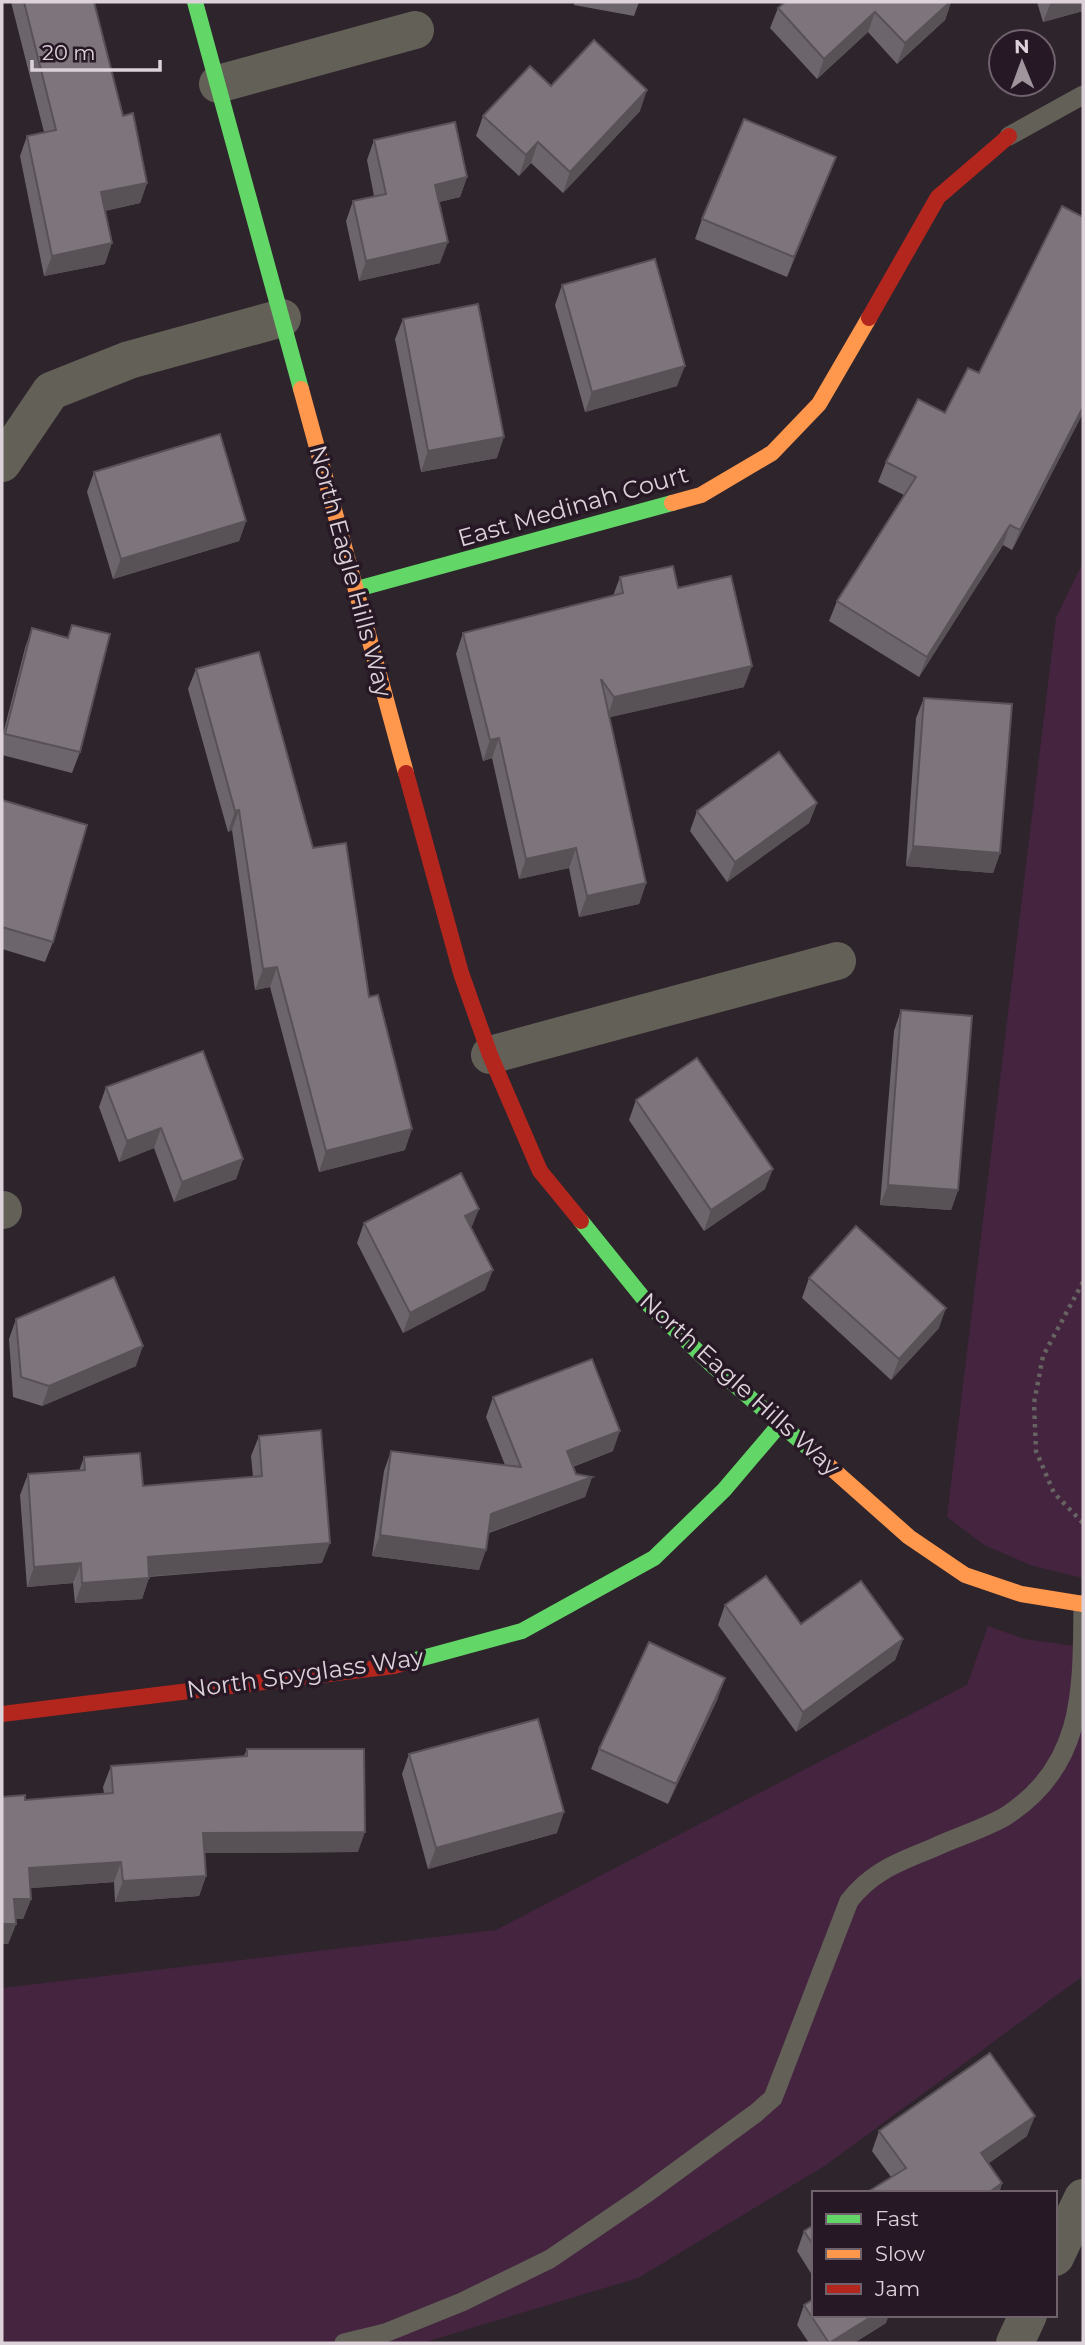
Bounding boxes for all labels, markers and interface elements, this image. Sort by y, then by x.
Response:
scale bar [32,28,159,72]
north arrow [987,28,1057,98]
text: N [1014,35,1030,58]
text: 20 m [42,40,96,65]
street label: North Eagle Hills Way [303,442,399,700]
street label: East Medinah Court [455,459,692,553]
street label: North Eagle Hills Way [634,1286,846,1482]
street label: North Spyglass Way [185,1642,425,1704]
legend [812,2191,1057,2317]
text: Fast [875,2206,919,2231]
text: Slow [875,2241,925,2266]
text: Jam [874,2276,920,2301]

